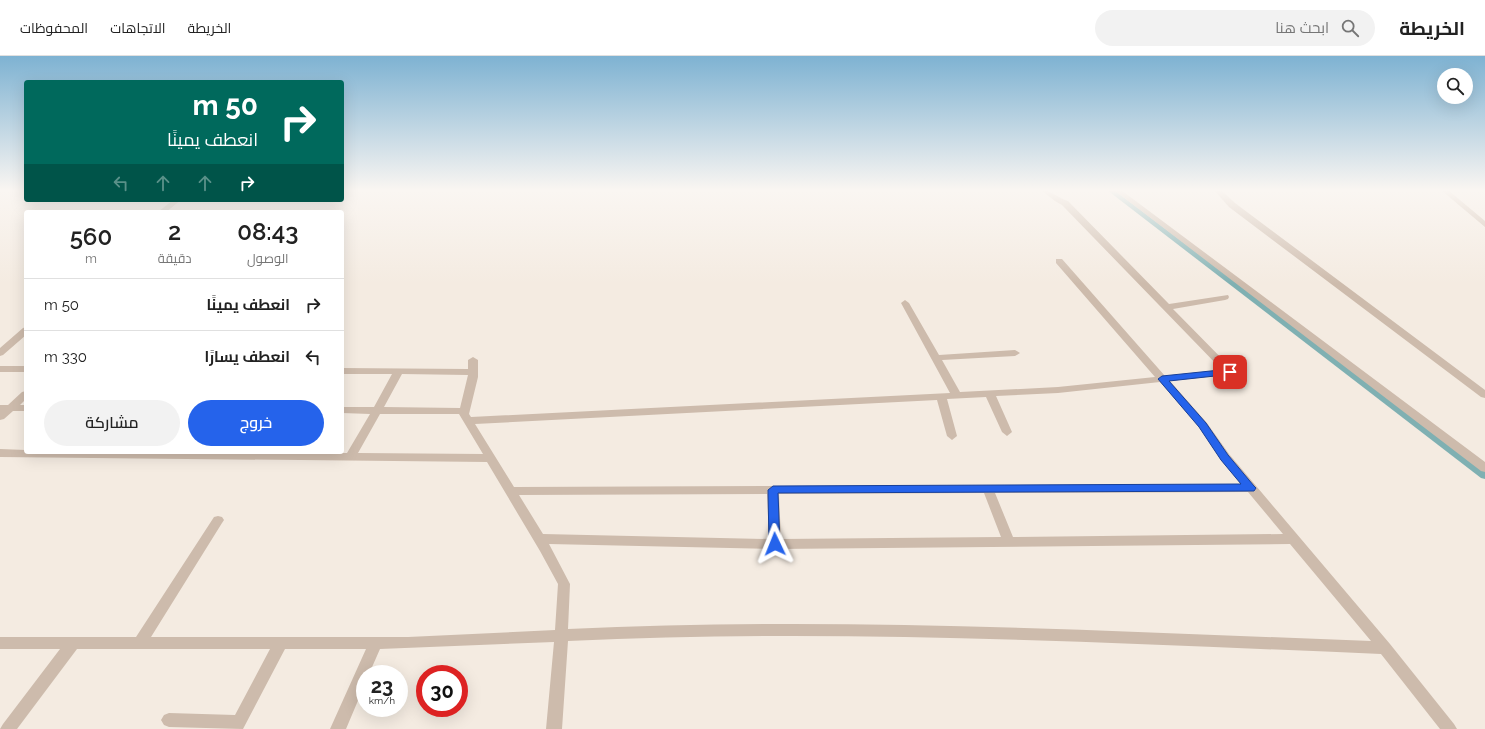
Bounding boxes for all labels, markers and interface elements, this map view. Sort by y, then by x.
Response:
search box [1095,10,1375,46]
icon: search [1339,17,1361,39]
text: الخريطة [1399,17,1465,39]
text: ابحث هنا [1275,19,1329,37]
text: المحفوظات [20,20,88,36]
text: الاتجاهات [110,20,166,36]
text: الخريطة [188,20,231,36]
map controls [1437,68,1473,104]
button: search [1437,68,1473,104]
text: 50 m [192,89,258,122]
icon: right [272,96,324,148]
text: انعطف يمينًا [167,129,258,150]
icon: left [110,172,132,194]
icon: ahead [152,172,174,194]
icon: ahead [194,172,216,194]
icon: right [236,172,258,194]
text: 2 [168,217,181,246]
text: 08:43 [237,217,298,246]
text: 560 [70,222,112,251]
text: m [85,251,97,266]
text: دقيقة [158,251,192,266]
text: الوصول [247,251,289,266]
icon: right [302,294,324,316]
text: 50 m [44,296,79,314]
text: انعطف يمينًا [206,296,290,314]
icon: left [302,346,324,368]
text: 330 m [44,348,87,366]
text: انعطف يسارًا [205,348,290,366]
pin [1213,355,1247,389]
icon: arrive [1219,361,1241,383]
button: مشاركة [44,400,180,446]
button: خروج [188,400,324,446]
position arrow [754,523,796,565]
speed limit sign: 30 [416,665,468,717]
text: 23 [371,674,393,698]
text: km/h [369,695,395,706]

